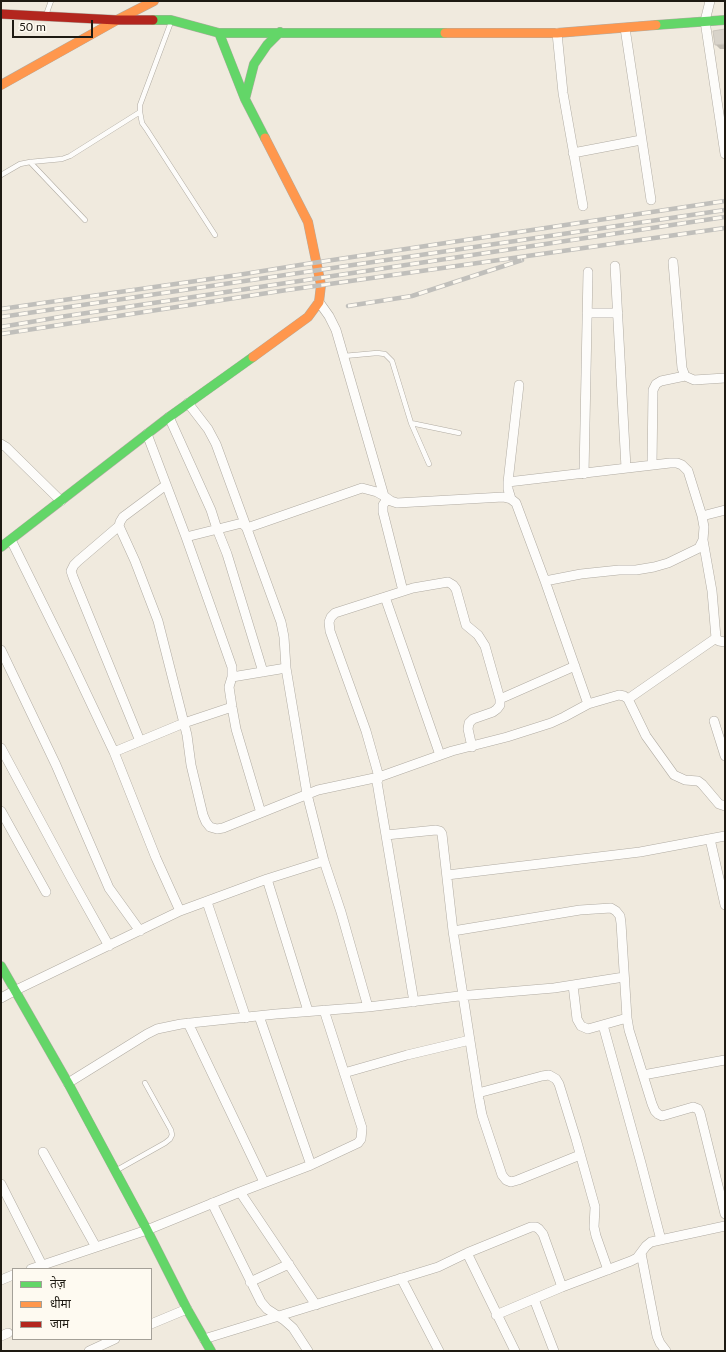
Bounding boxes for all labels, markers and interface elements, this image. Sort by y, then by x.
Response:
scale bar [14,12,95,38]
text: 50 m [19,19,46,34]
legend [12,1268,152,1340]
text: तेज़ [50,1276,66,1291]
text: धीमा [50,1296,71,1311]
text: जाम [50,1316,69,1331]

